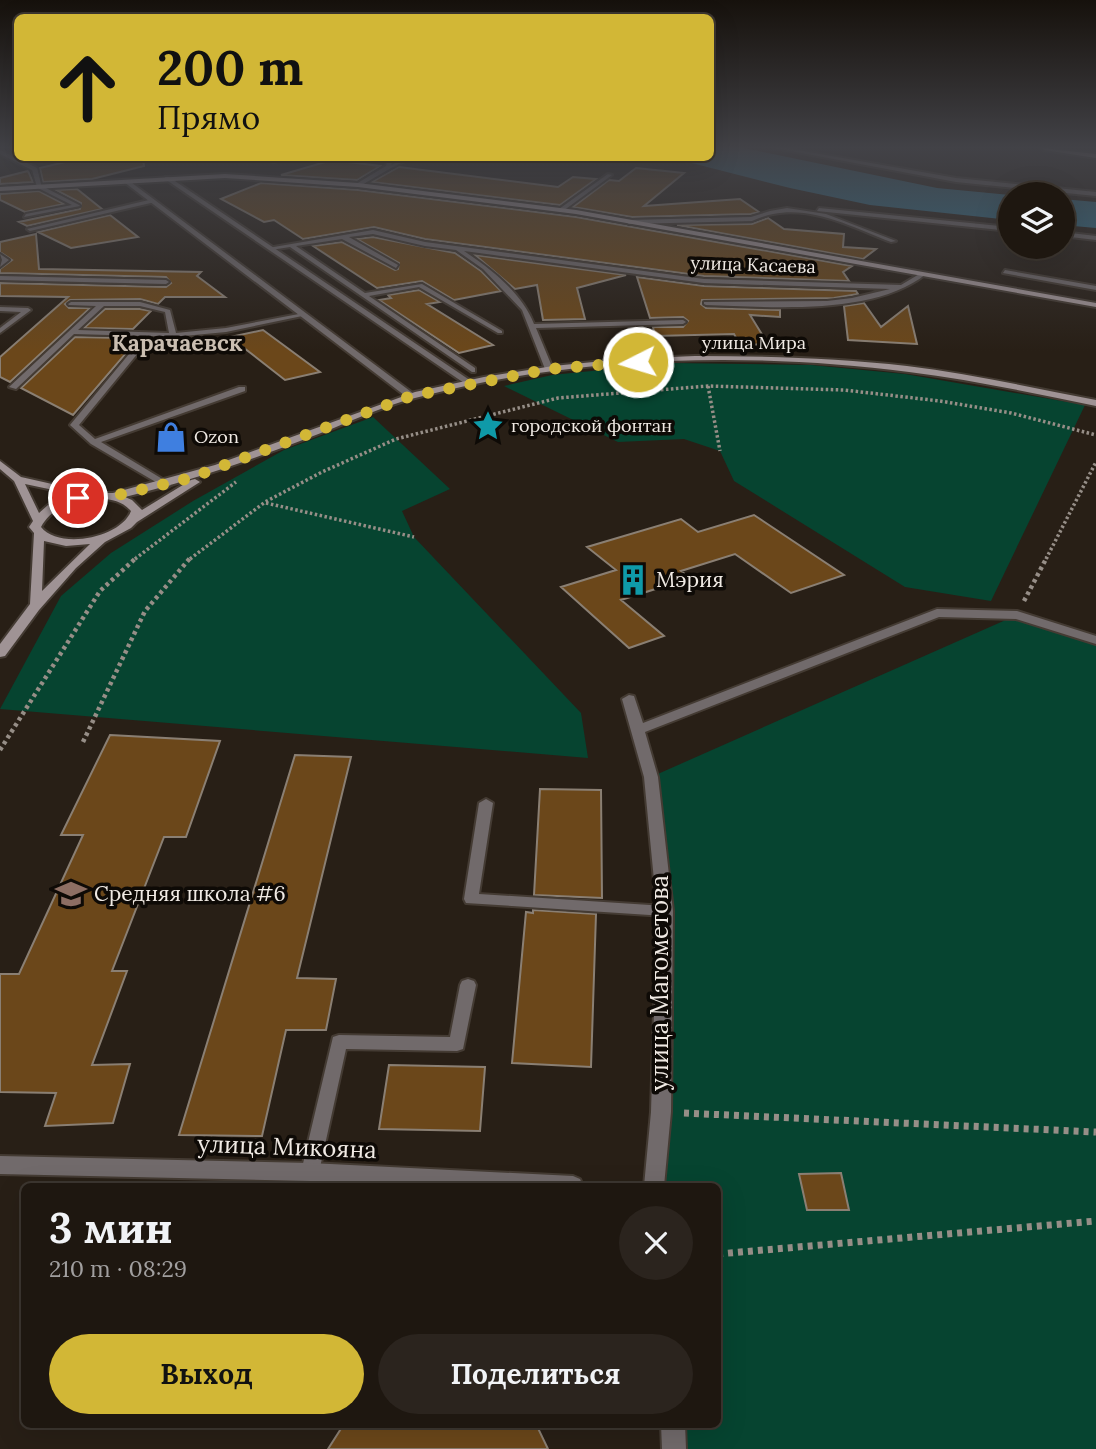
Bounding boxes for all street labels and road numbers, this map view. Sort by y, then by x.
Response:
street label: улица Касаева [690,251,816,278]
street label: улица Мира [702,331,806,354]
street label: улица Магометова [644,875,675,1091]
street label: улица Микояна [197,1128,377,1165]

